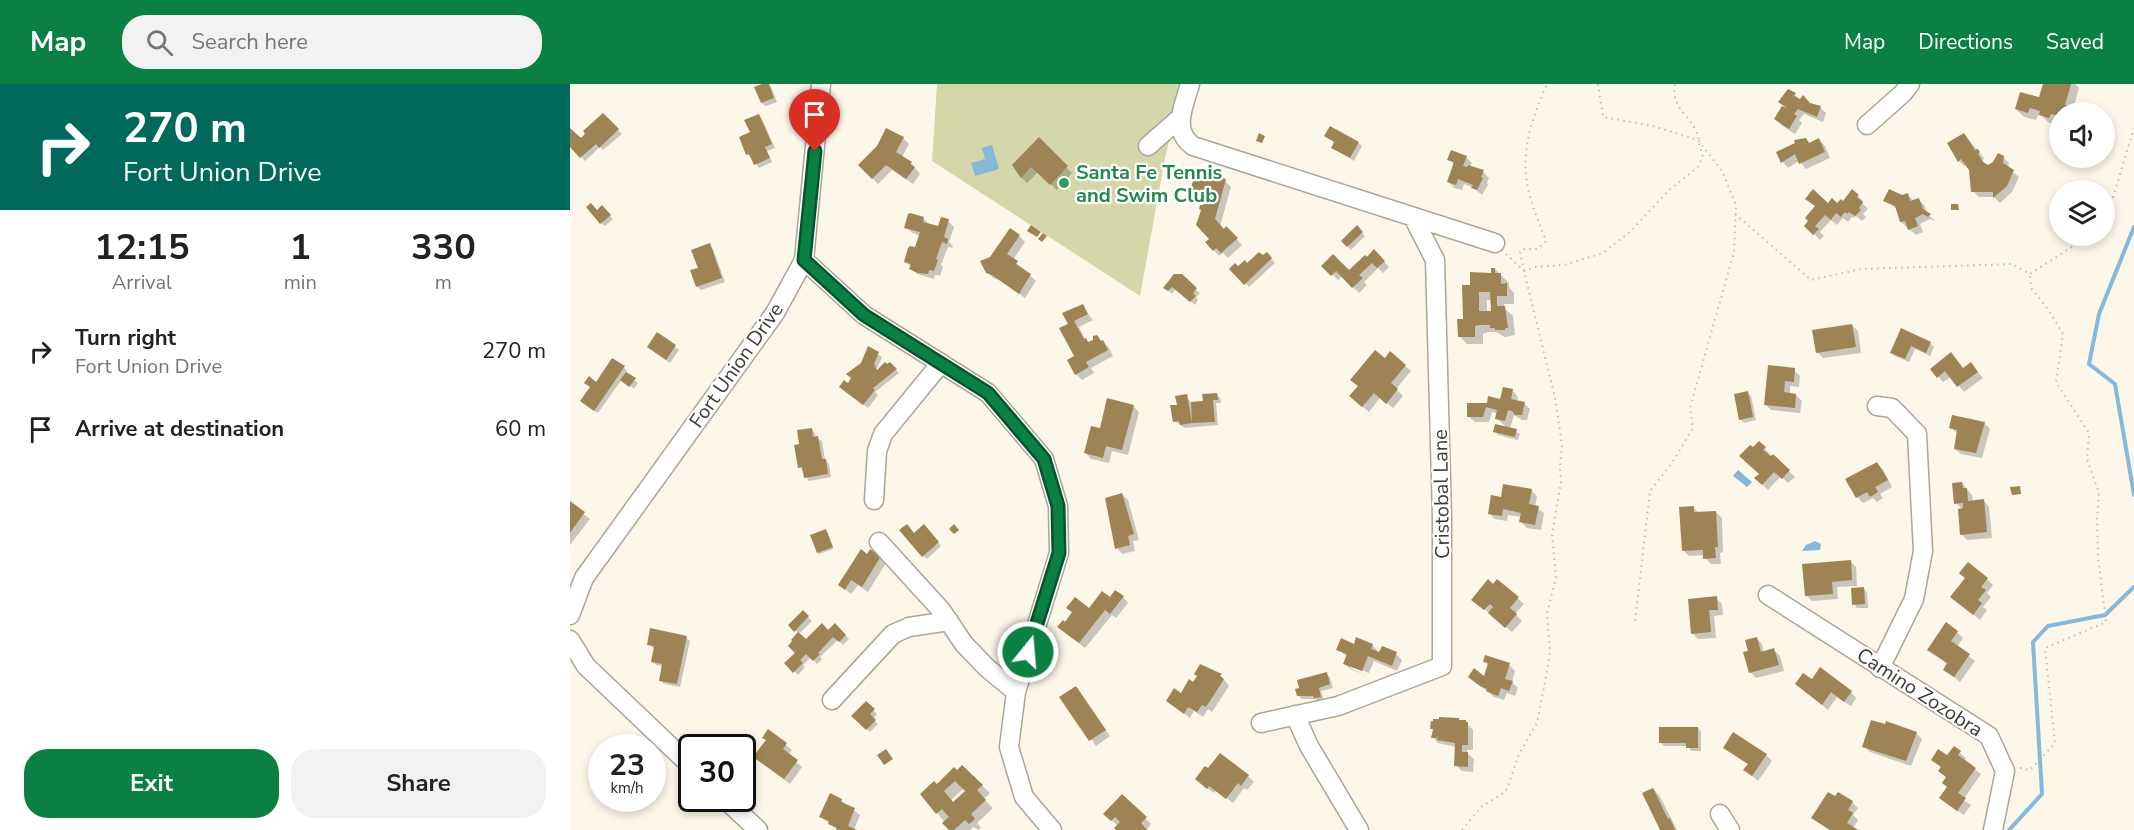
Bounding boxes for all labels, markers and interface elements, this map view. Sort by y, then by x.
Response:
search box [122,15,542,69]
text: Map [30,23,86,61]
icon: search [143,26,176,59]
text: Search here [191,27,308,57]
text: Map [1844,28,1885,56]
text: Directions [1918,28,2013,56]
text: Saved [2046,28,2104,56]
pin [789,89,840,151]
icon: arrive [798,98,831,131]
text: 270 m [123,100,247,157]
map controls [2049,102,2115,246]
button: sound [2049,102,2115,168]
icon: right [24,108,102,186]
text: Fort Union Drive [123,154,322,191]
place label: Santa Fe Tennis and Swim Club [1076,159,1223,209]
marker: Santa Fe Tennis and Swim Club [1057,176,1071,190]
button: layers [2049,180,2115,246]
text: 12:15 [94,223,190,272]
text: 1 [289,223,311,272]
text: 330 [411,223,476,272]
text: Arrival [112,269,172,296]
text: min [284,269,317,296]
text: m [435,269,452,296]
street label: Fort Union Drive [683,297,790,433]
text: Turn right [75,323,176,353]
icon: right [24,335,57,368]
text: 270 m [482,336,546,366]
text: Fort Union Drive [75,353,222,380]
icon: arrive [24,413,57,446]
text: Arrive at destination [75,414,284,444]
text: 60 m [495,414,546,444]
street label: Cristobal Lane [1427,429,1456,559]
position arrow [996,620,1060,684]
street label: Camino Zozobra [1852,642,1988,743]
speed limit sign: 30 [678,734,756,812]
text: 23 [609,745,645,786]
button: Exit [24,749,279,818]
button: Share [291,749,546,818]
text: km/h [610,778,644,798]

